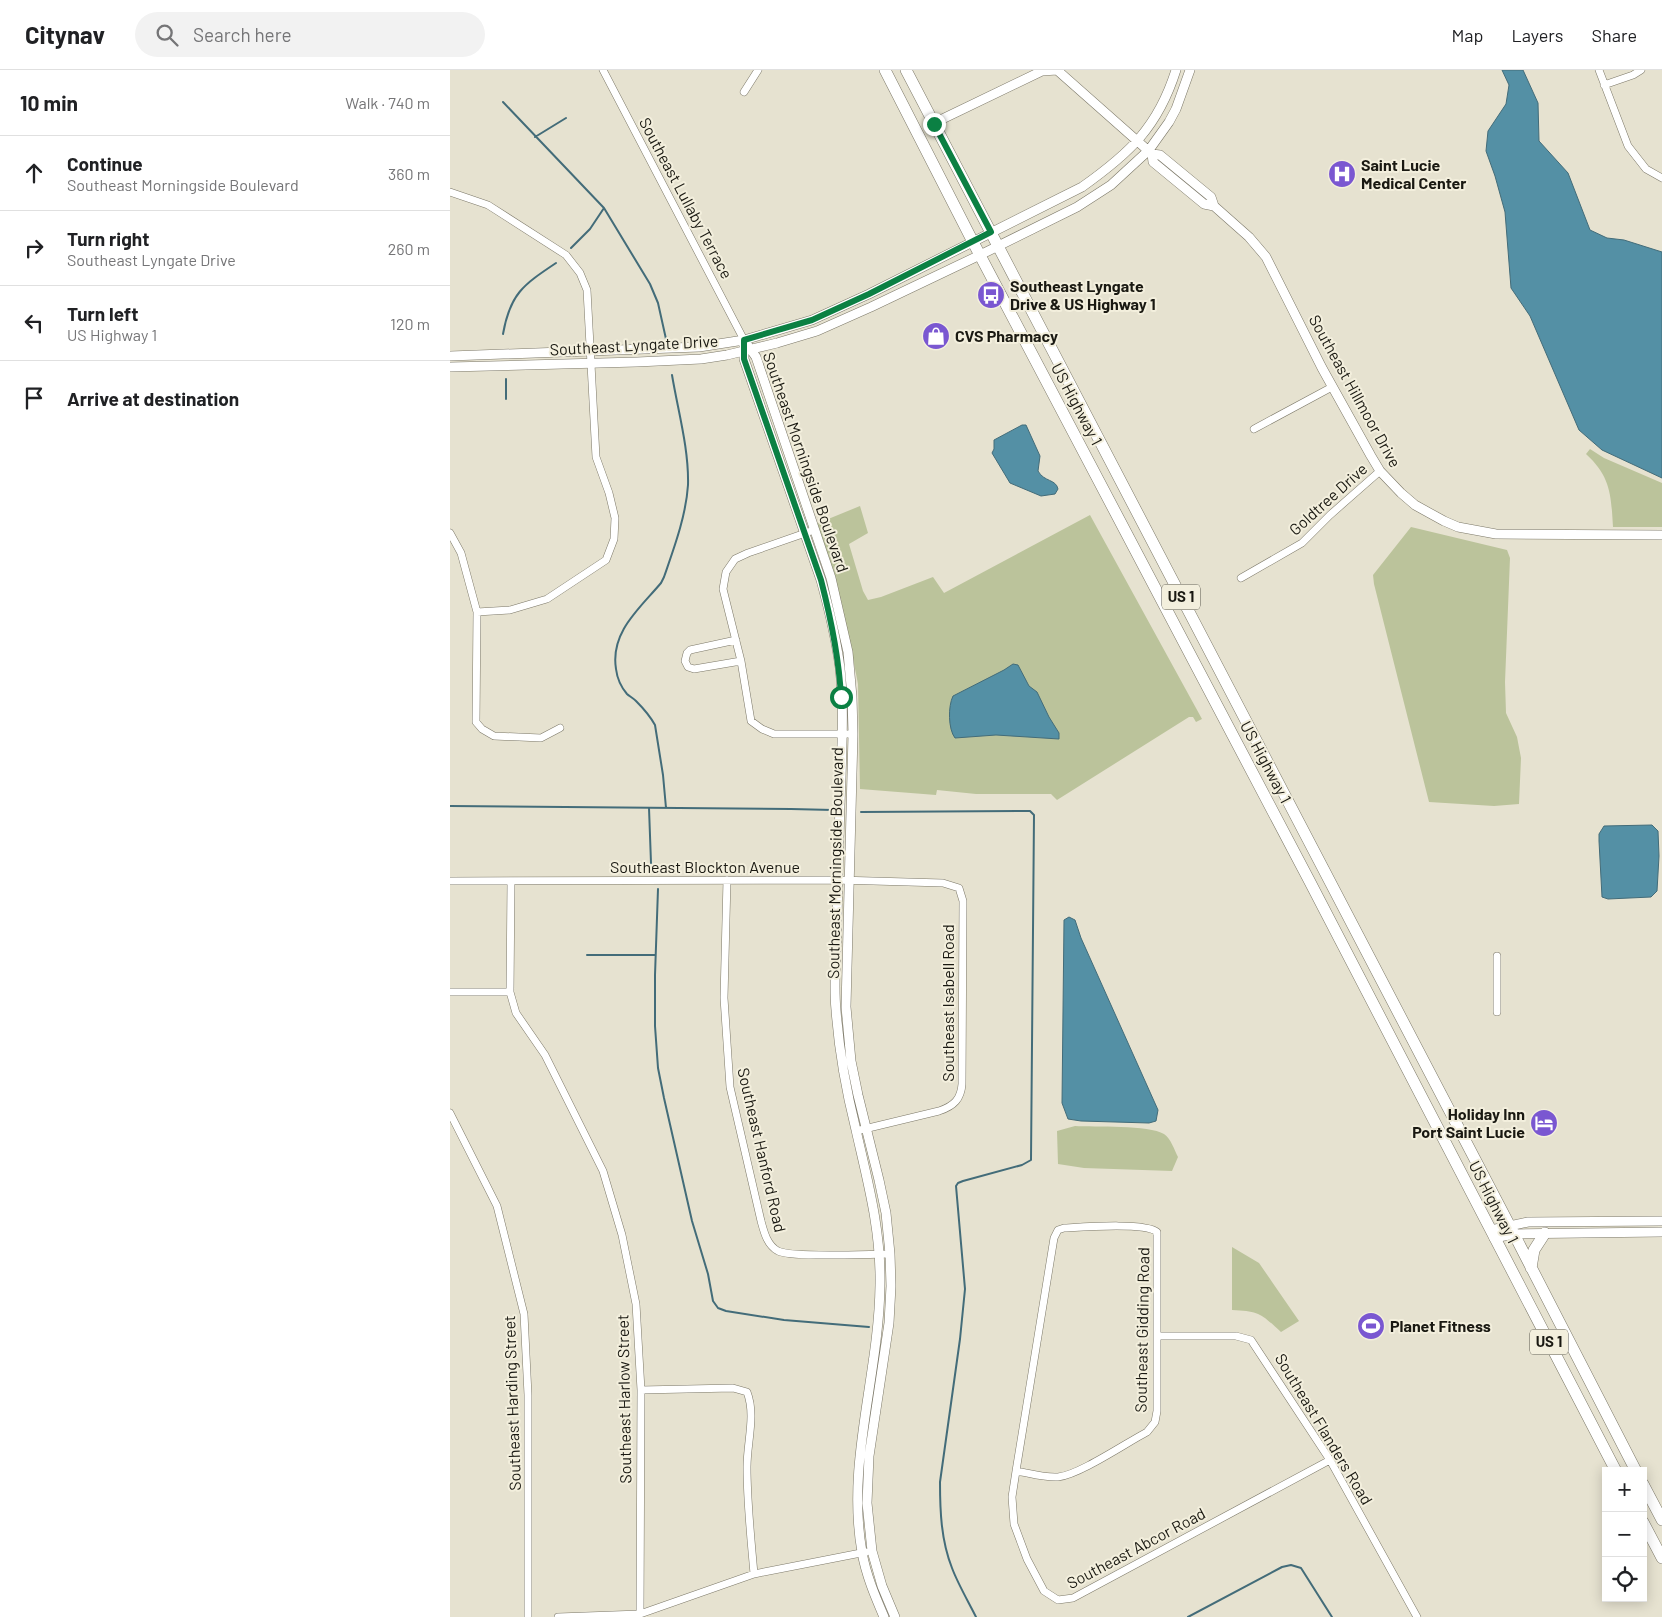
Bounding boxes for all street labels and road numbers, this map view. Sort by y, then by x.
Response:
street label: Southeast Lullaby Terrace [636,114,737,282]
street label: Southeast Hillmoor Drive [1306,311,1405,470]
street label: Southeast Lyngate Drive [549,331,719,358]
street label: Southeast Morningside Boulevard [760,349,853,574]
street label: US Highway 1 [1048,360,1107,448]
street label: Goldtree Drive [1285,459,1371,539]
road number: US 1 [1162,584,1200,610]
street label: US Highway 1 [1237,718,1296,806]
street label: Southeast Morningside Boulevard [823,747,846,979]
street label: Southeast Blockton Avenue [610,857,800,876]
street label: Southeast Isabell Road [938,924,957,1082]
street label: Southeast Hanford Road [734,1066,791,1234]
street label: US Highway 1 [1466,1157,1523,1246]
street label: Southeast Gidding Road [1131,1247,1152,1413]
street label: Southeast Harlow Street [613,1314,634,1484]
street label: Southeast Harding Street [499,1315,524,1491]
road number: US 1 [1530,1330,1568,1354]
street label: Southeast Flanders Road [1272,1350,1377,1508]
street label: Southeast Abcor Road [1063,1503,1208,1592]

